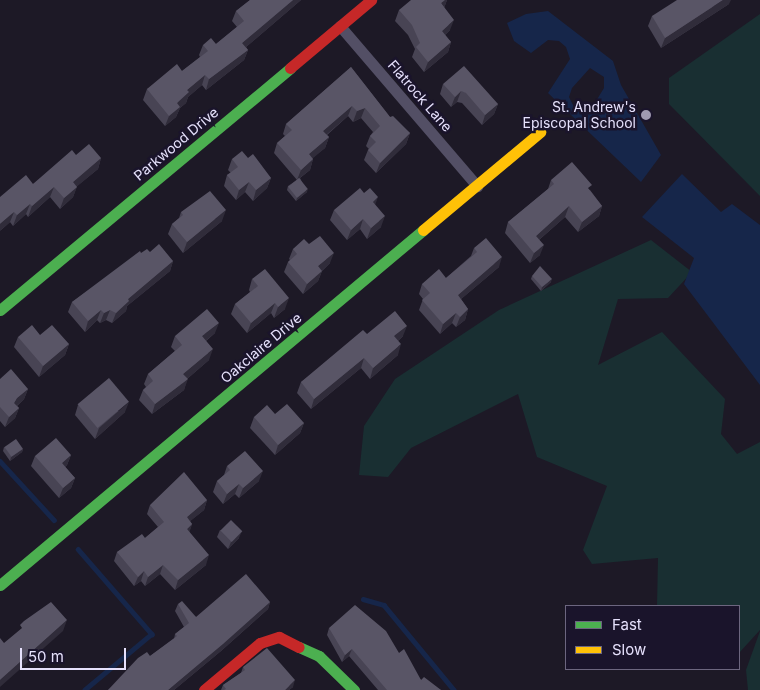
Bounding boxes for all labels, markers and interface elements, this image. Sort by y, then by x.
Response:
street label: Flatrock Lane [384,57,456,135]
place label: St. Andrew's Episcopal School [523,99,636,132]
street label: Parkwood Drive [130,104,222,184]
marker: St. Andrew's Episcopal School [640,109,652,121]
street label: Oakclaire Drive [217,309,305,387]
legend [565,605,740,670]
text: Fast [612,615,642,634]
scale bar [22,638,129,670]
text: Slow [612,640,646,659]
text: 50 m [28,647,64,666]

